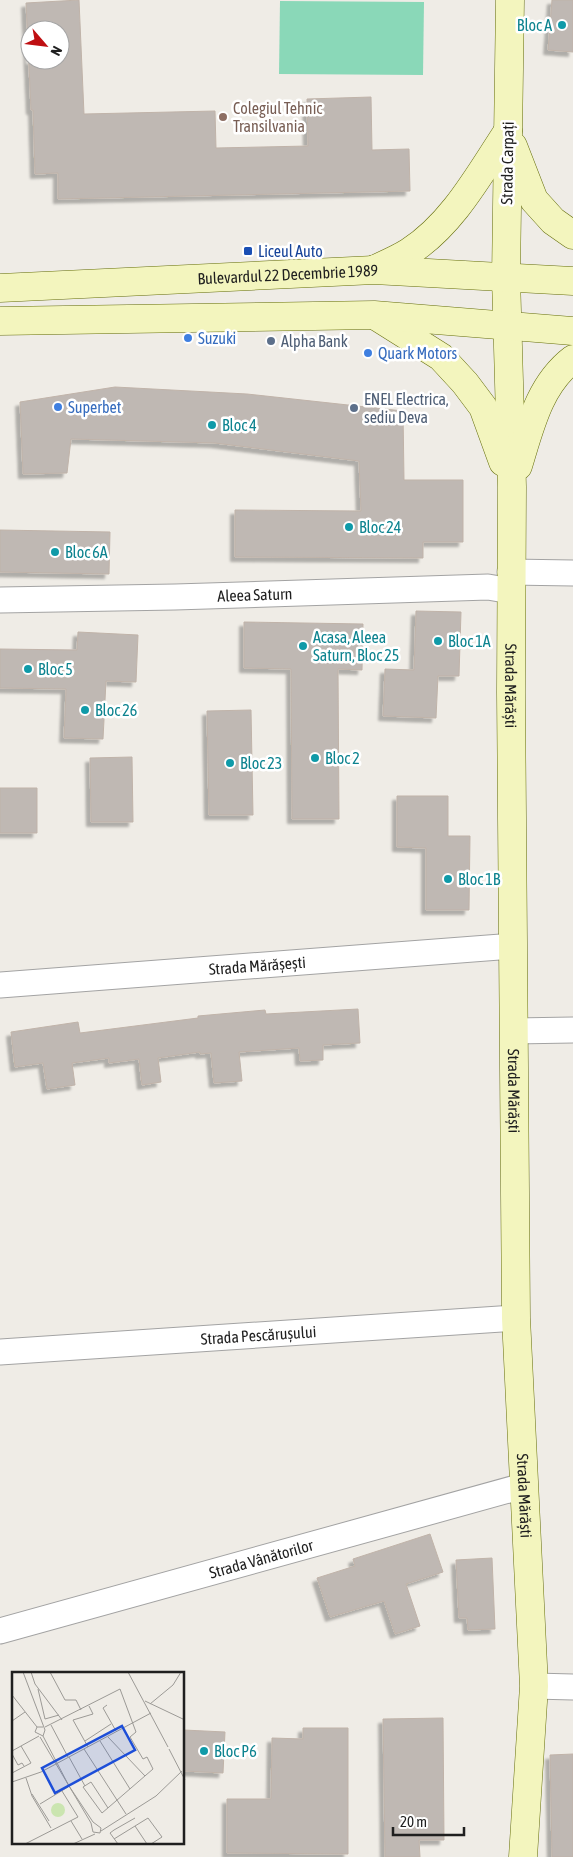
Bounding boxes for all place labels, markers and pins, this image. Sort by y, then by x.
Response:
place label: Bloc A [517,16,552,34]
marker: Bloc A [556,19,568,31]
place label: Colegiul Tehnic Transilvania [233,99,322,135]
marker: Colegiul Tehnic Transilvania [217,111,229,123]
place label: Liceul Auto [258,242,323,260]
marker: Liceul Auto [242,245,254,257]
place label: Suzuki [198,329,236,347]
marker: Suzuki [182,332,194,344]
place label: Alpha Bank [281,332,348,351]
marker: Alpha Bank [265,335,277,347]
place label: Quark Motors [378,344,457,362]
marker: Quark Motors [362,347,374,359]
place label: ENEL Electrica, sediu Deva [364,390,449,426]
place label: Superbet [68,398,122,417]
marker: Superbet [52,401,64,413]
marker: ENEL Electrica, sediu Deva [348,402,360,414]
place label: Bloc 4 [222,416,257,434]
marker: Bloc 4 [206,419,218,431]
place label: Bloc 24 [359,518,401,536]
marker: Bloc 24 [343,521,355,533]
place label: Bloc 6A [65,543,108,561]
marker: Bloc 6A [49,546,61,558]
place label: Acasa, Aleea Saturn, Bloc 25 [313,628,399,664]
place label: Bloc 1A [448,632,491,650]
marker: Bloc 1A [432,635,444,647]
marker: Acasa, Aleea Saturn, Bloc 25 [297,640,309,652]
place label: Bloc 5 [38,660,73,678]
marker: Bloc 5 [22,663,34,675]
place label: Bloc 26 [95,701,137,719]
marker: Bloc 26 [79,704,91,716]
place label: Bloc 2 [325,749,360,767]
marker: Bloc 2 [309,752,321,764]
place label: Bloc 23 [240,754,282,772]
marker: Bloc 23 [224,757,236,769]
place label: Bloc 1B [458,870,501,888]
marker: Bloc 1B [442,873,454,885]
place label: Bloc P6 [214,1742,257,1760]
marker: Bloc P6 [198,1745,210,1757]

